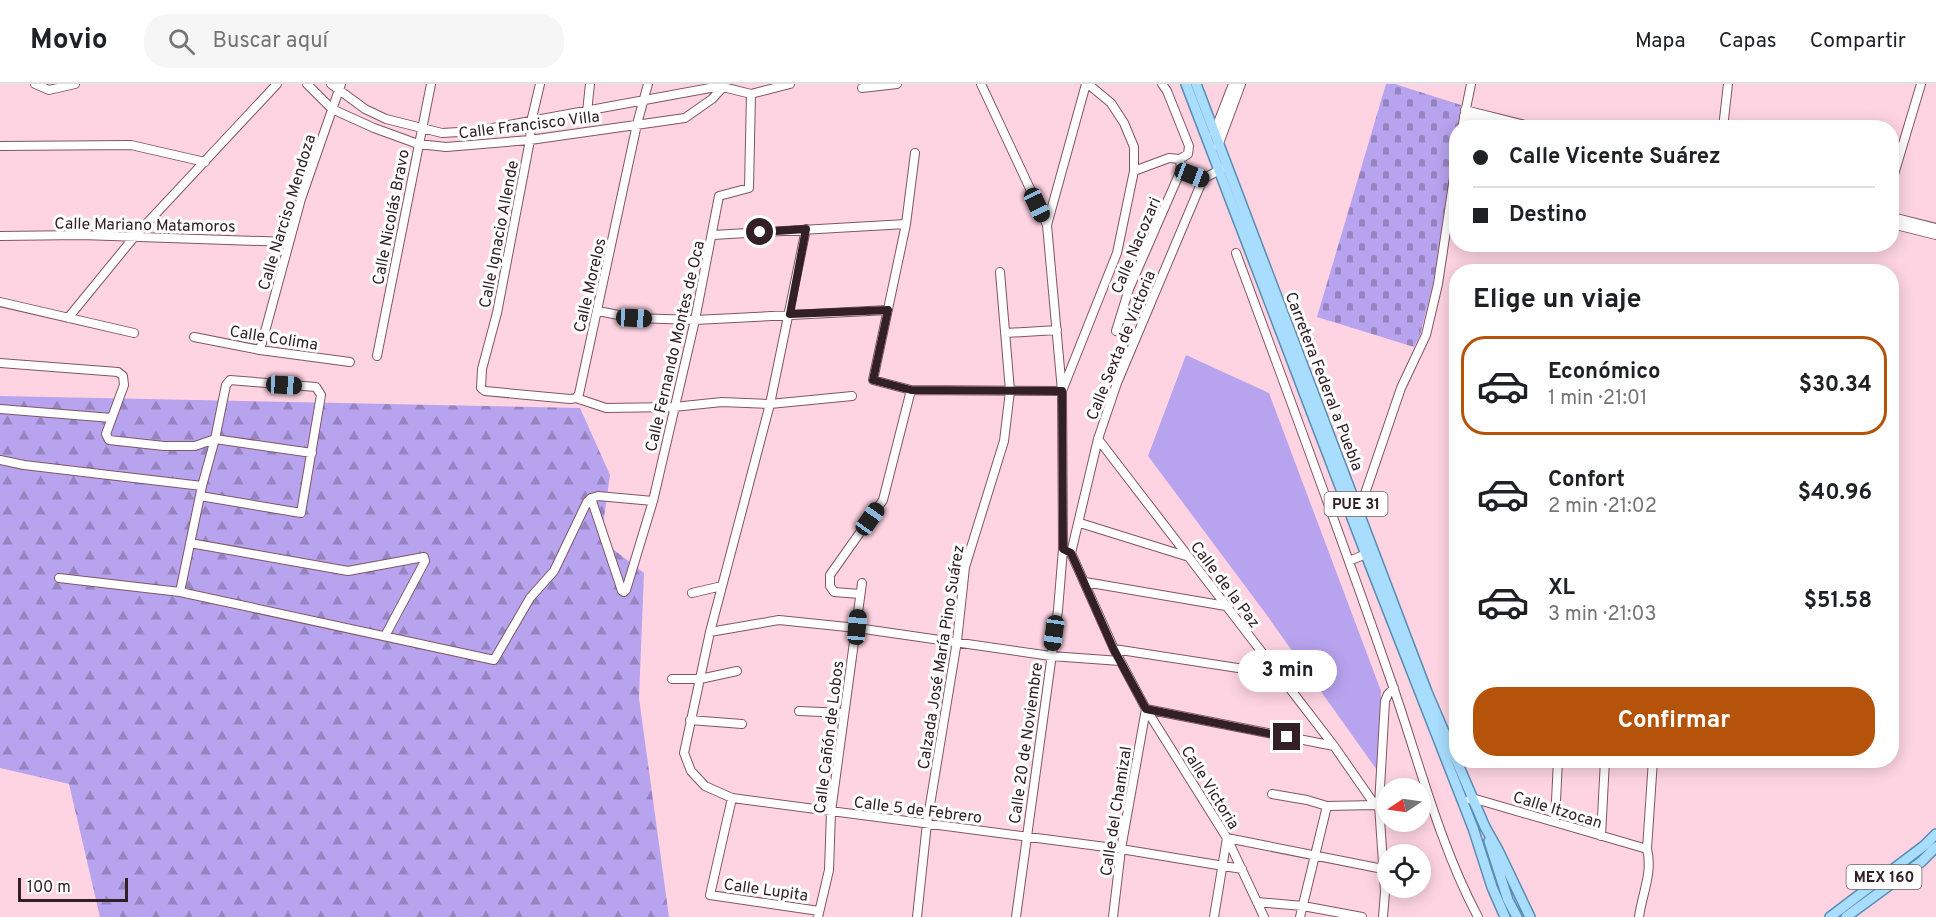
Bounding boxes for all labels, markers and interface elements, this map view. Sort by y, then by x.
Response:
search box [144,14,564,68]
text: Movio [30,23,108,59]
icon: search [165,25,198,58]
text: Buscar aquí [213,28,328,55]
text: Mapa [1635,28,1686,55]
text: Capas [1719,28,1777,55]
text: Compartir [1810,28,1906,55]
street label: Calle Francisco Villa [458,107,601,145]
street label: Calle Narciso Mendoza [255,132,321,293]
text: Calle Vicente Suárez [1509,144,1721,171]
street label: Calle Nicolás Bravo [369,148,415,287]
street label: Calle Ignacio Allende [476,159,524,310]
car [1172,160,1212,190]
car [1021,185,1053,225]
street label: Calle Nacozari [1108,195,1166,297]
text: Destino [1509,202,1587,229]
street label: Calle Mariano Matamoros [54,214,236,238]
route start [746,218,773,245]
street label: Calle Morelos [570,236,612,335]
street label: Calle Fernando Montes de Oca [642,239,710,454]
street label: Calle Sexta de Victoria [1083,268,1161,423]
text: Elige un viaje [1473,283,1642,317]
street label: Carretera Federal a Puebla [1280,289,1366,474]
car [616,308,652,328]
street label: Calle Colima [228,322,319,356]
icon: car [1476,359,1530,413]
text: Económico [1548,359,1661,386]
text: $30.34 [1799,372,1872,399]
car [266,375,302,395]
text: 1 min · 21:01 [1548,386,1647,412]
icon: car [1476,467,1530,521]
text: Confort [1548,467,1625,494]
text: $40.96 [1798,480,1872,507]
road number: PUE 31 [1324,492,1388,516]
text: 2 min · 21:02 [1548,494,1657,520]
car [852,499,888,539]
street label: Calle de la Paz [1185,538,1264,633]
street label: Calzada José María Pino Suárez [914,544,970,771]
icon: car [1476,575,1530,629]
text: XL [1548,575,1575,602]
text: $51.58 [1804,588,1872,615]
text: 3 min · 21:03 [1548,602,1657,628]
car [846,608,868,646]
car [1043,614,1065,652]
callout: 3 min [1238,650,1336,692]
text: 3 min [1261,658,1314,684]
street label: Calle Cañón de Lobos [811,660,849,815]
street label: Calle 20 de Noviembre [1006,661,1048,825]
button: Confirmar [1473,687,1875,756]
route end [1273,723,1300,750]
street label: Calle Victoria [1176,743,1243,833]
street label: Calle del Chamizal [1097,745,1137,878]
north arrow [1377,778,1431,832]
map controls [1377,778,1431,898]
street label: Calle Itzocan [1510,788,1605,834]
street label: Calle 5 de Febrero [852,793,983,829]
button: locate [1377,844,1431,898]
road number: MEX 160 [1846,865,1922,889]
scale bar [18,875,128,902]
street label: Calle Lupita [722,875,809,907]
text: 100 m [27,878,71,898]

